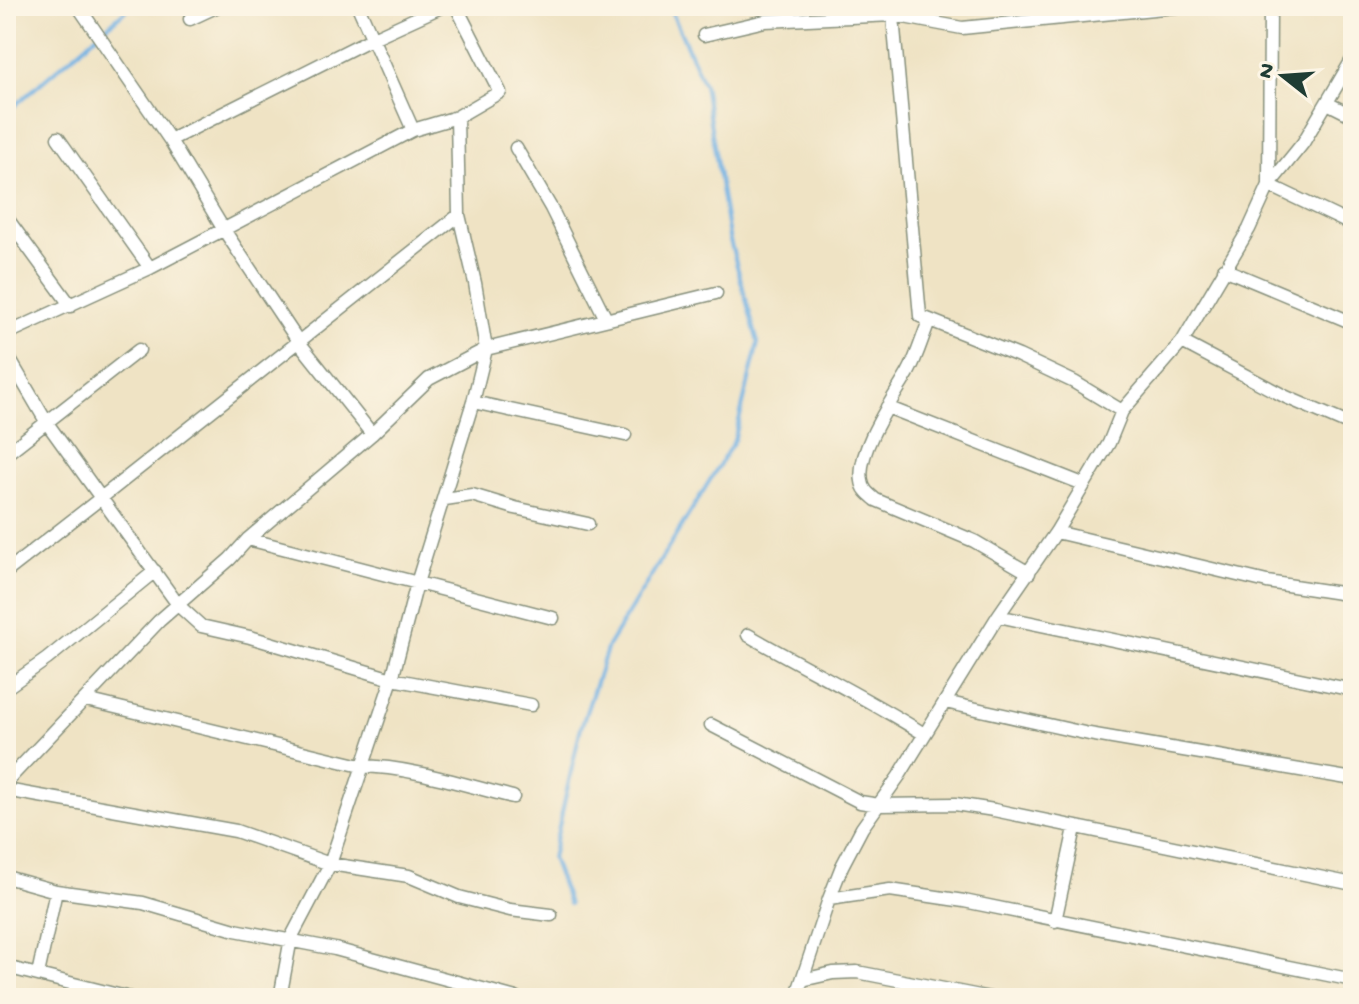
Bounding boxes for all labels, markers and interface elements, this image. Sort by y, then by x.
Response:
north arrow [1243,36,1323,116]
text: N [1253,61,1282,82]

